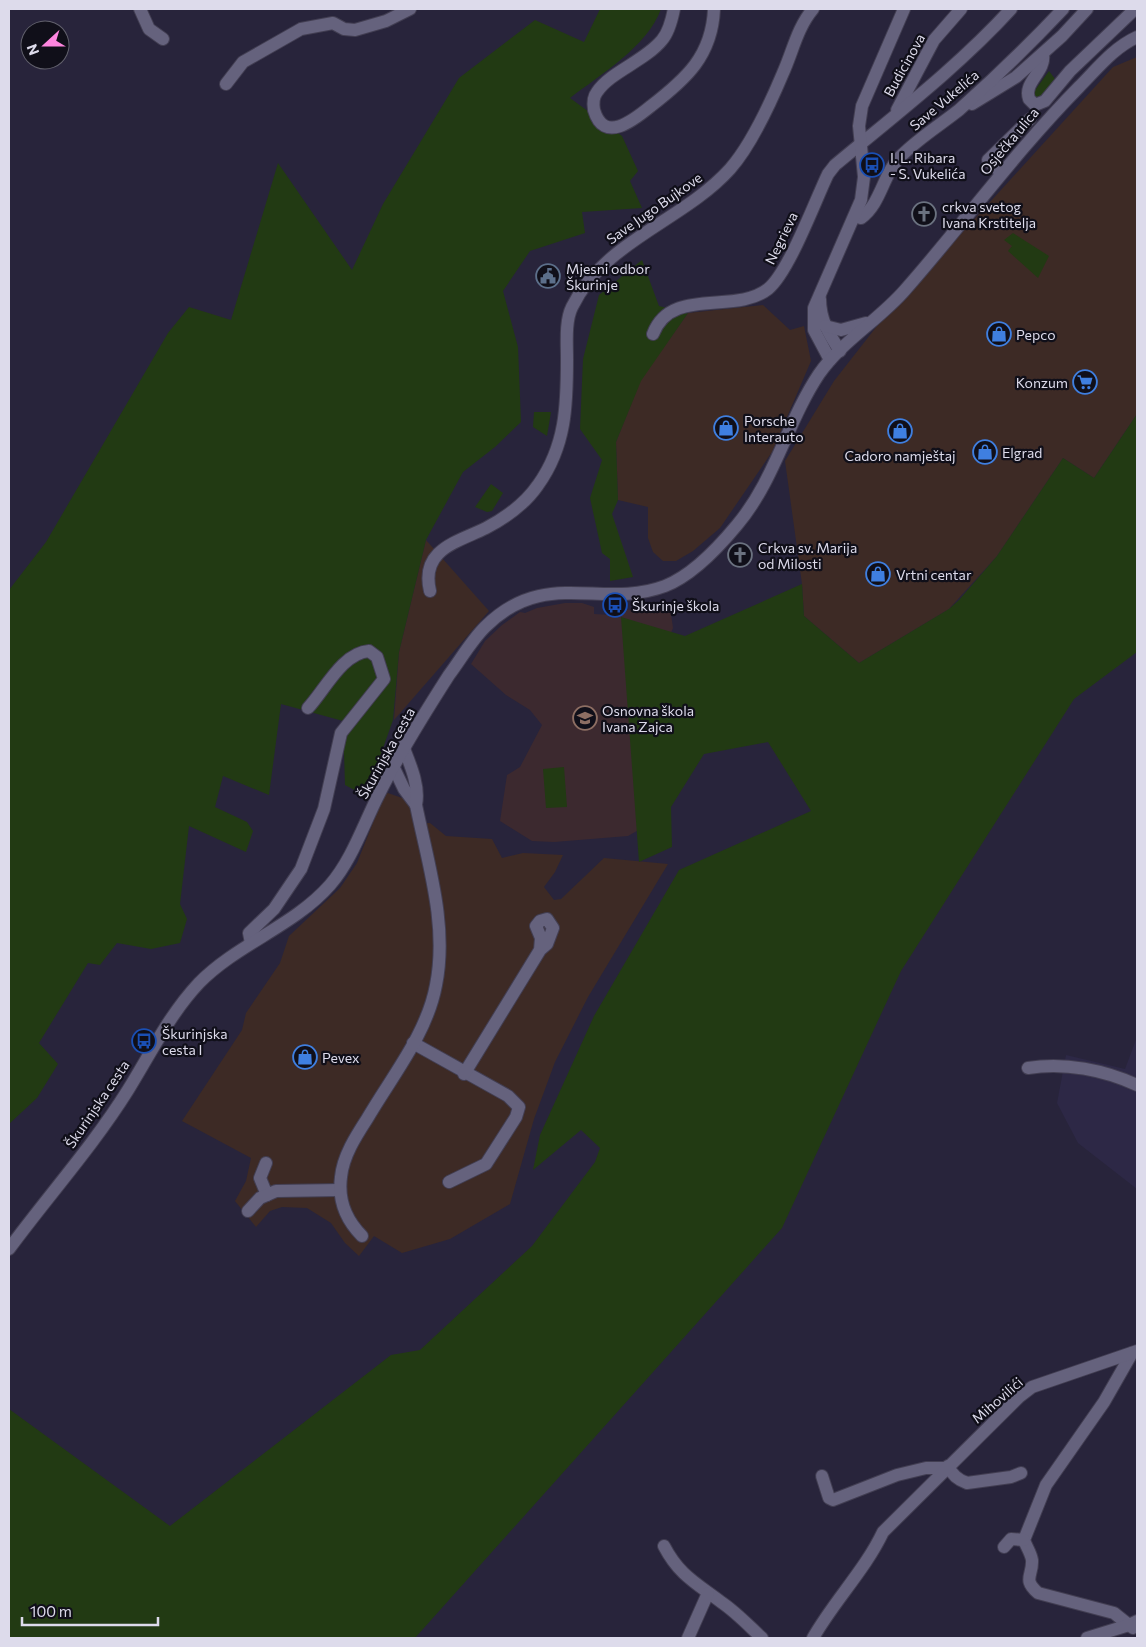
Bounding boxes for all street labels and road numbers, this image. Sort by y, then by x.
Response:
street label: Budicinova [880,30,928,100]
street label: Save Vukelića [906,66,982,134]
street label: Osječka ulica [976,104,1042,178]
street label: Save Jugo Bujkove [603,169,705,247]
street label: Negrieva [761,209,801,267]
street label: Škurinjska cesta [354,704,418,802]
street label: Škurinjska cesta [61,1057,133,1151]
street label: Mihovilići [968,1373,1026,1427]

